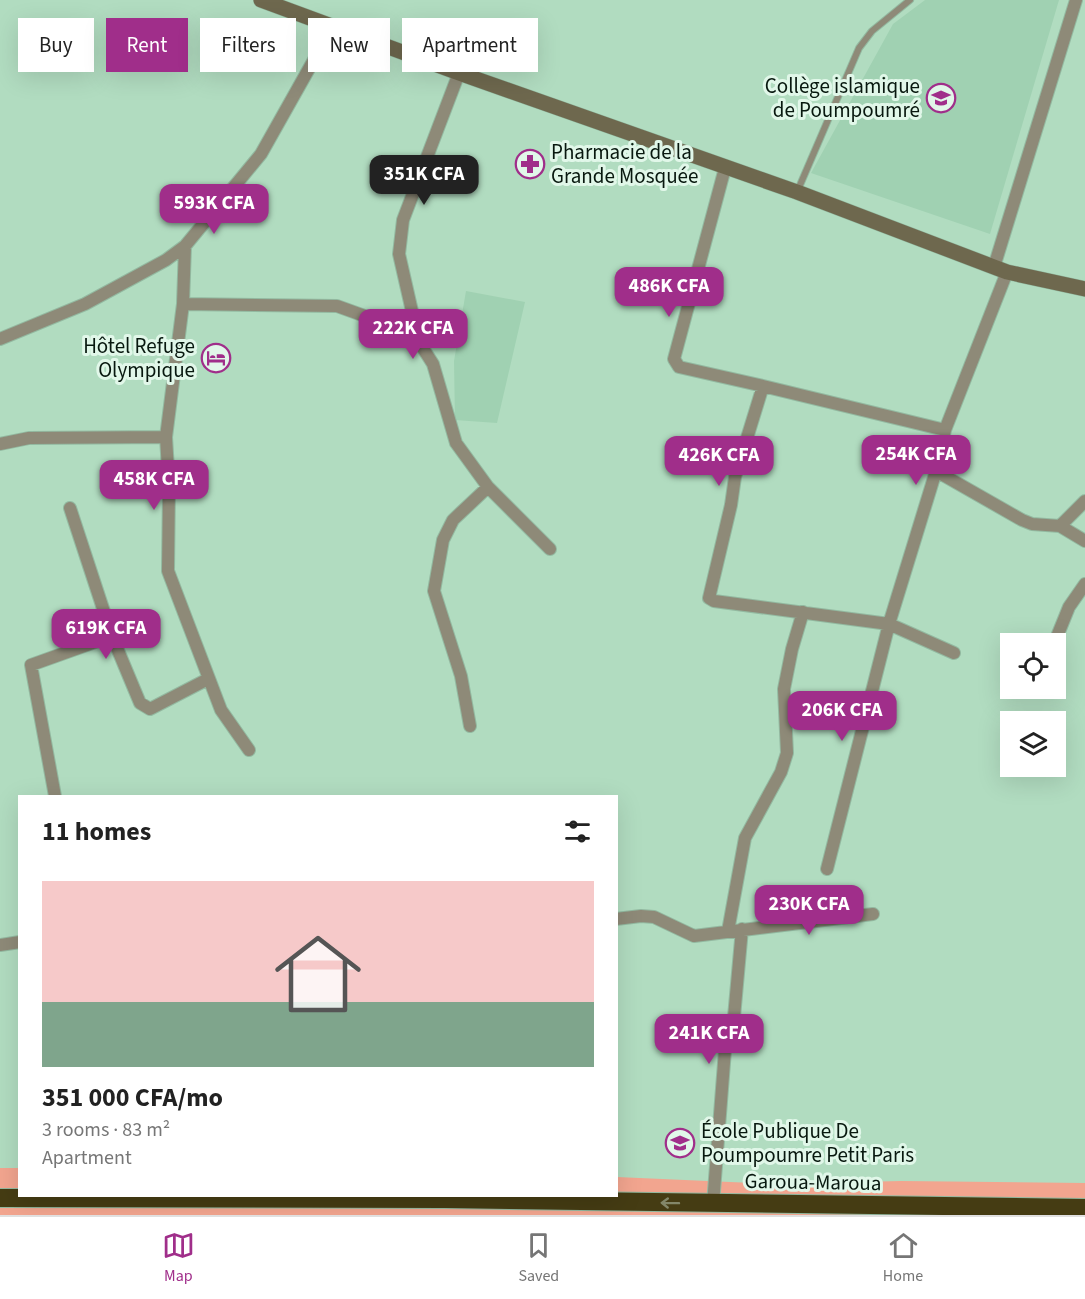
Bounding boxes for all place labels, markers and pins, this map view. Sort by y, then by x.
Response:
place label: Collège islamique de Poumpoumré [765,71,920,125]
school or university icon: Collège islamique de Poumpoumré [925,82,957,114]
place label: Pharmacie de la Grande Mosquée [551,137,698,191]
pharmacy icon: Pharmacie de la Grande Mosquée [514,148,546,180]
pin: 351K CFA [362,155,486,206]
pin: 593K CFA [152,184,276,235]
pin: 486K CFA [607,267,731,318]
pin: 222K CFA [351,309,475,360]
place label: Hôtel Refuge Olympique [83,331,195,385]
hotel icon: Hôtel Refuge Olympique [200,342,232,374]
pin: 254K CFA [854,435,978,486]
pin: 426K CFA [657,436,781,487]
pin: 458K CFA [92,460,216,511]
pin: 619K CFA [44,609,168,660]
pin: 206K CFA [780,691,904,742]
pin: 230K CFA [747,885,871,936]
pin: 241K CFA [647,1014,771,1065]
place label: École Publique De Poumpoumre Petit Paris [701,1116,914,1170]
school or university icon: École Publique De Poumpoumre Petit Paris [664,1127,696,1159]

